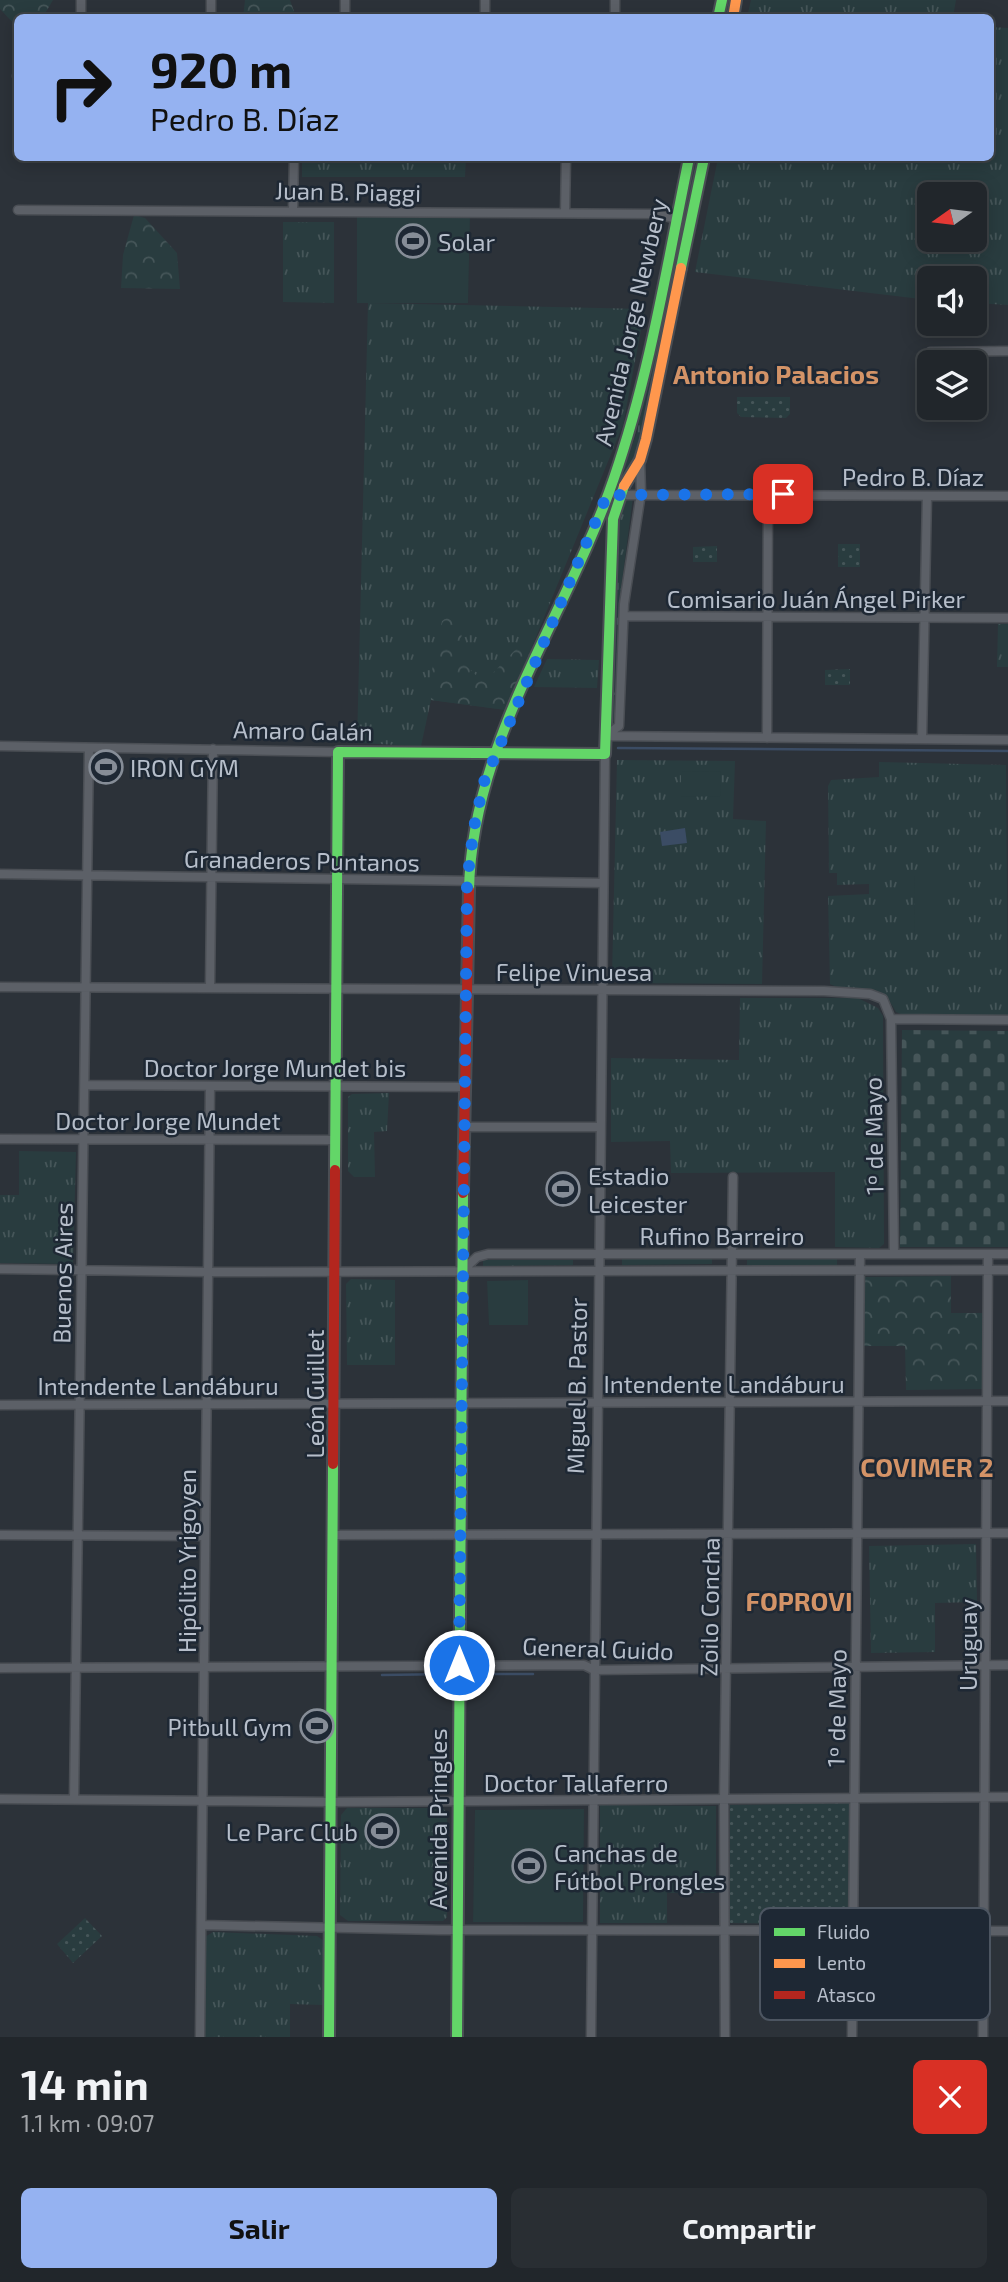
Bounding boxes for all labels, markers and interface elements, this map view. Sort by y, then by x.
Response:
text: 920 m [150,39,292,98]
icon: right [35,42,126,133]
text: Pedro B. Díaz [150,99,339,137]
street label: Juan B. Piaggi [275,175,421,207]
north arrow [917,182,987,252]
map controls [917,182,987,420]
street label: Avenida Jorge Newbery [587,195,673,448]
sports icon: Solar [394,222,432,260]
place label: Solar [438,227,495,256]
button: sound [917,266,987,336]
button: layers [917,350,987,420]
district label: Antonio Palacios [673,358,879,389]
street label: Pedro B. Díaz [842,462,984,491]
pin [753,464,813,524]
icon: arrive [764,475,802,513]
street label: Comisario Juán Ángel Pirker [667,584,966,613]
street label: Amaro Galán [233,714,373,746]
sports icon: IRON GYM [87,748,125,786]
place label: IRON GYM [130,753,239,782]
street label: Granaderos Puntanos [184,843,420,877]
street label: Felipe Vinuesa [496,957,652,986]
street label: Doctor Jorge Mundet bis [144,1053,406,1082]
street label: 1º de Mayo [857,1077,889,1195]
street label: Doctor Jorge Mundet [55,1106,281,1135]
place label: Estadio Leicester [588,1161,688,1218]
sports icon: Estadio Leicester [544,1170,582,1208]
street label: Buenos Aires [46,1202,78,1344]
street label: Rufino Barreiro [640,1221,804,1250]
street label: Miguel B. Pastor [560,1297,592,1474]
street label: León Guillet [300,1329,329,1459]
street label: Intendente Landáburu [603,1369,845,1398]
street label: Intendente Landáburu [37,1371,279,1400]
district label: COVIMER 2 [860,1451,994,1482]
street label: Hipólito Yrigoyen [172,1469,201,1653]
street label: Zoilo Concha [693,1537,725,1677]
district label: FOPROVI [745,1585,853,1616]
street label: Uruguay [953,1599,982,1691]
position arrow [422,1628,496,1702]
street label: General Guido [522,1631,674,1665]
street label: 1º de Mayo [820,1649,852,1767]
sports icon: Pitbull Gym [298,1707,336,1745]
place label: Pitbull Gym [168,1712,292,1741]
street label: Avenida Pringles [423,1728,452,1910]
street label: Doctor Tallaferro [484,1768,668,1797]
sports icon: Le Parc Club [363,1812,401,1850]
place label: Le Parc Club [226,1817,358,1846]
place label: Canchas de Fútbol Prongles [554,1838,725,1895]
sports icon: Canchas de Fútbol Prongles [510,1847,548,1885]
legend [760,1908,990,2020]
text: Fluido [817,1920,870,1943]
text: Lento [817,1951,866,1974]
text: Atasco [817,1983,876,2006]
text: 14 min [21,2058,149,2108]
button: close [913,2060,987,2134]
text: 1.1 km · 09:07 [21,2109,154,2137]
button: Salir [21,2188,497,2268]
button: Compartir [511,2188,987,2268]

